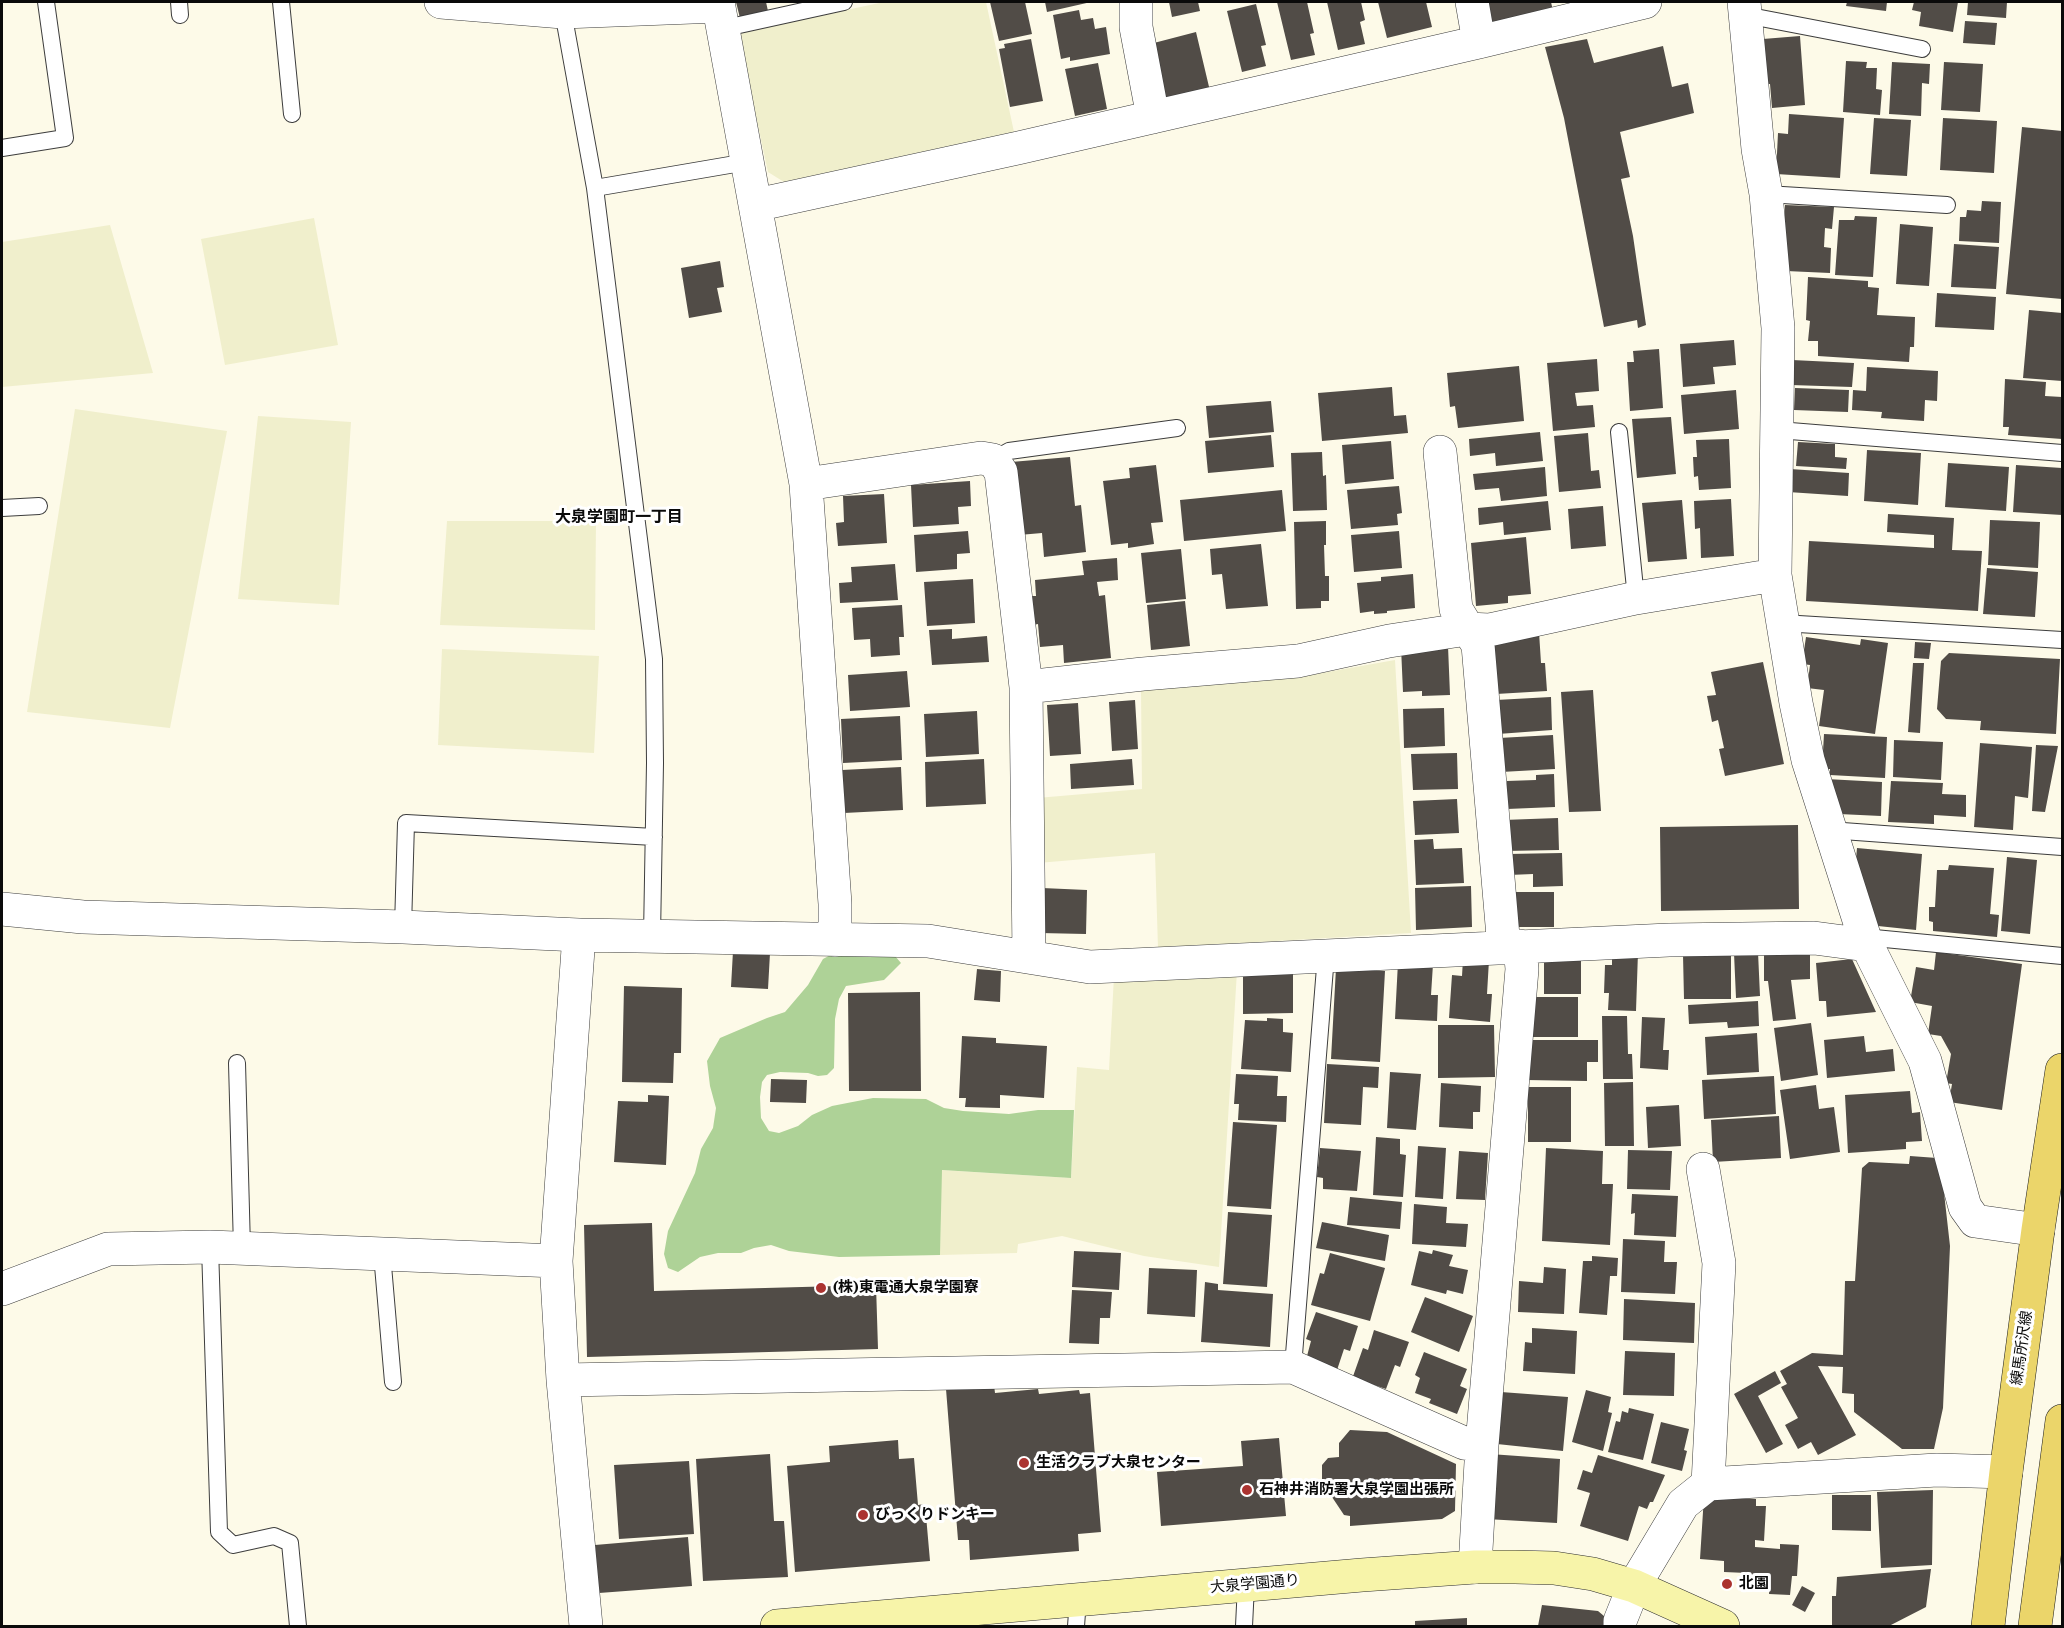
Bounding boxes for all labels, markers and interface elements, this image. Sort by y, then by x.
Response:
district label: 大泉学園町一丁目 [555,507,683,527]
place label: (株)東電通大泉学園寮 [833,1279,979,1297]
marker: (株)東電通大泉学園寮 [814,1281,828,1295]
street label: 練馬所沢線 [2008,1310,2036,1386]
place label: 生活クラブ大泉センター [1036,1454,1201,1472]
marker: 生活クラブ大泉センター [1017,1456,1031,1470]
place label: 石神井消防署大泉学園出張所 [1259,1481,1454,1499]
marker: 石神井消防署大泉学園出張所 [1240,1483,1254,1497]
place label: びっくりドンキー [875,1506,995,1524]
marker: びっくりドンキー [856,1508,870,1522]
street label: 大泉学園通り [1209,1571,1301,1597]
place label: 北園 [1739,1575,1769,1593]
marker: 北園 [1720,1577,1734,1591]

